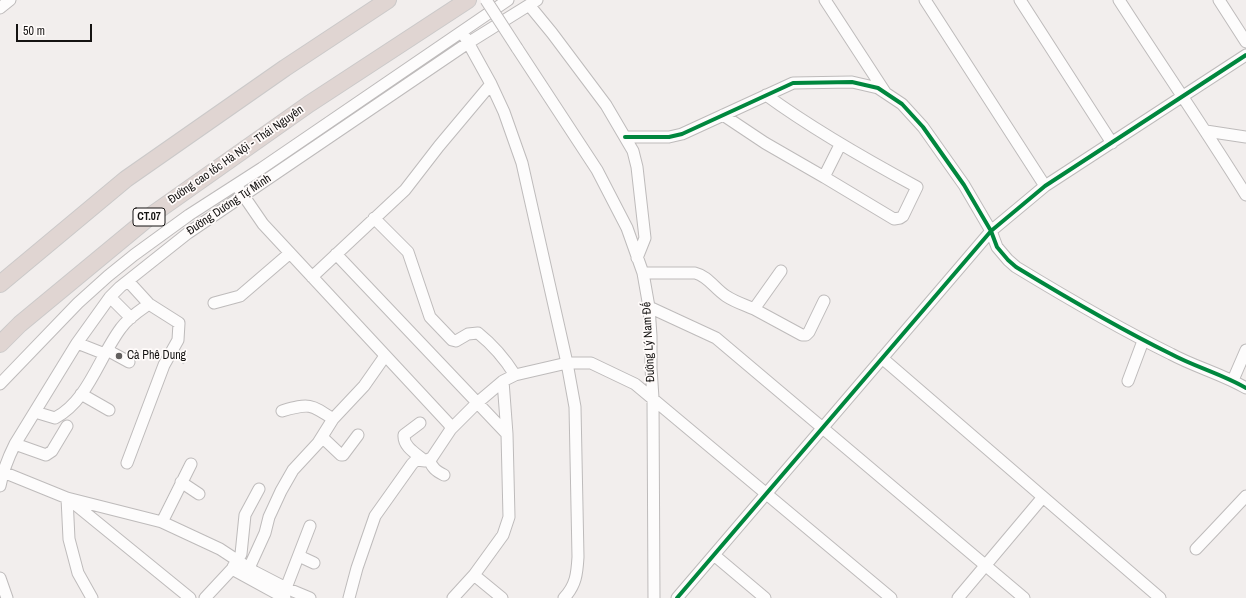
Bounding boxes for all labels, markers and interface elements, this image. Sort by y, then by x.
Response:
scale bar [18,16,94,42]
text: 50 m [23,23,45,39]
street label: Đường cao tốc Hà Nội - Thái Nguyên [166,103,306,207]
street label: Đường Dương Tự Minh [184,171,274,239]
road number: CT.07 [133,208,165,226]
street label: Đường Lý Nam Đế [640,301,658,383]
place label: Cà Phê Dung [127,349,186,363]
marker: Cà Phê Dung [114,351,124,361]

